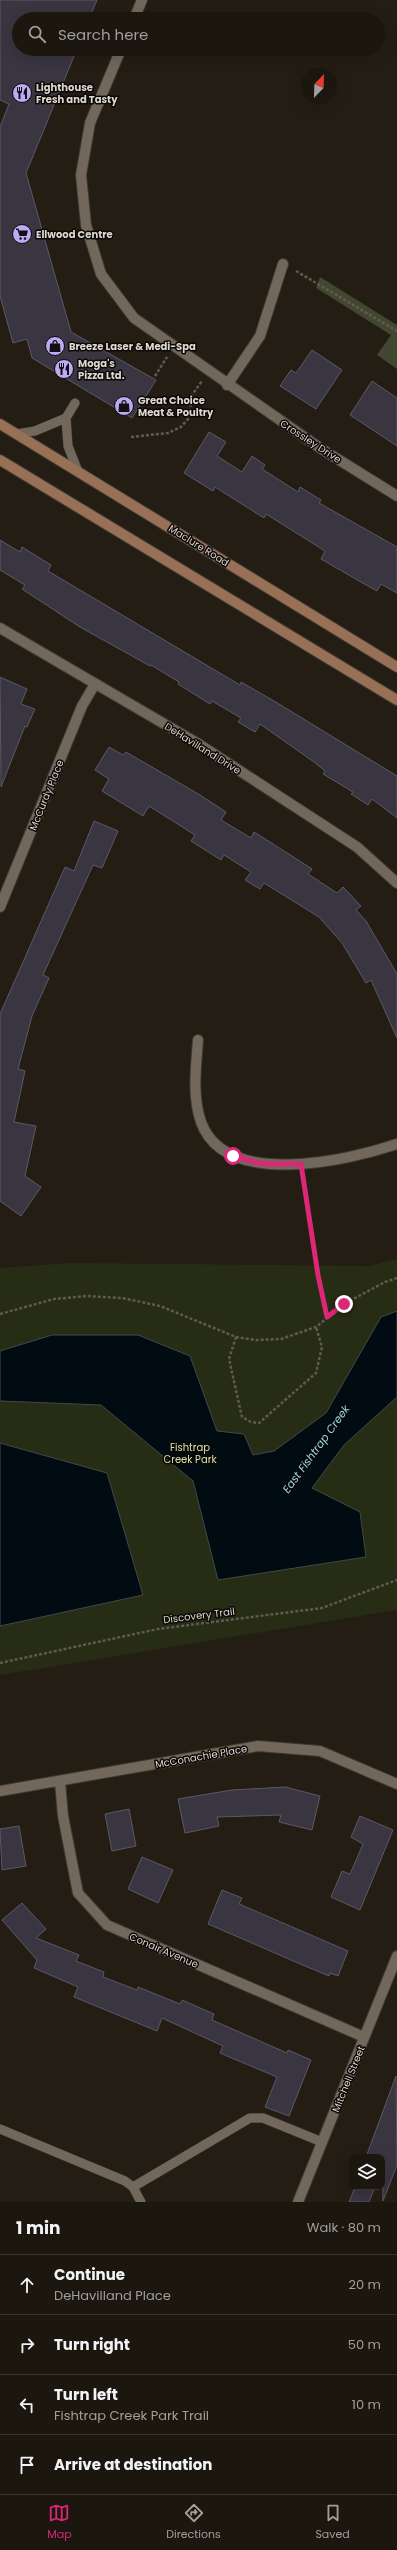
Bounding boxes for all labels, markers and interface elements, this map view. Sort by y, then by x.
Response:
search box [12,12,385,56]
icon: search [26,23,48,45]
text: Search here [58,24,148,45]
north arrow [301,68,337,104]
place label: Lighthouse Fresh and Tasty [36,80,118,107]
restaurant icon: Lighthouse Fresh and Tasty [11,82,33,104]
supermarket icon: Ellwood Centre [11,223,33,245]
place label: Ellwood Centre [36,227,113,242]
shop icon: Breeze Laser & Medi-Spa [44,335,66,357]
place label: Breeze Laser & Medi-Spa [69,339,196,354]
place label: Moga's Pizza Ltd. [78,356,125,383]
restaurant icon: Moga's Pizza Ltd. [53,358,75,380]
place label: Great Choice Meat & Poultry [138,393,214,420]
shop icon: Great Choice Meat & Poultry [113,395,135,417]
street label: Crossley Drive [277,416,344,467]
street label: Maclure Road [166,521,232,570]
street label: DeHavilland Drive [162,719,244,778]
street label: McCurdy Place [25,758,67,833]
route start [224,1147,242,1165]
route end [335,1295,353,1313]
water label: East Fishtrap Creek [279,1401,354,1496]
park label: Fishtrap Creek Park [163,1440,217,1467]
street label: Discovery Trail [162,1604,236,1627]
street label: McConachie Place [154,1741,248,1772]
street label: Conair Avenue [127,1929,201,1972]
street label: Mitchell Street [328,2043,369,2115]
map controls [349,2154,385,2190]
button: layers [349,2154,385,2190]
text: 1 min [16,2216,60,2240]
text: Walk · 80 m [307,2218,381,2237]
text: Continue [54,2264,125,2285]
icon: ahead [16,2274,38,2296]
text: 20 m [348,2275,381,2294]
text: DeHavilland Place [54,2286,171,2305]
icon: right [16,2334,38,2356]
text: Turn right [54,2334,130,2355]
text: 50 m [348,2335,381,2354]
text: Turn left [54,2384,118,2405]
icon: left [16,2394,38,2416]
text: 10 m [352,2395,381,2414]
text: Fishtrap Creek Park Trail [54,2406,209,2425]
icon: arrive [16,2454,38,2476]
text: Arrive at destination [54,2454,212,2475]
tab: Map [47,2502,72,2543]
tab: Directions [166,2502,221,2543]
tab: Saved [315,2502,350,2543]

